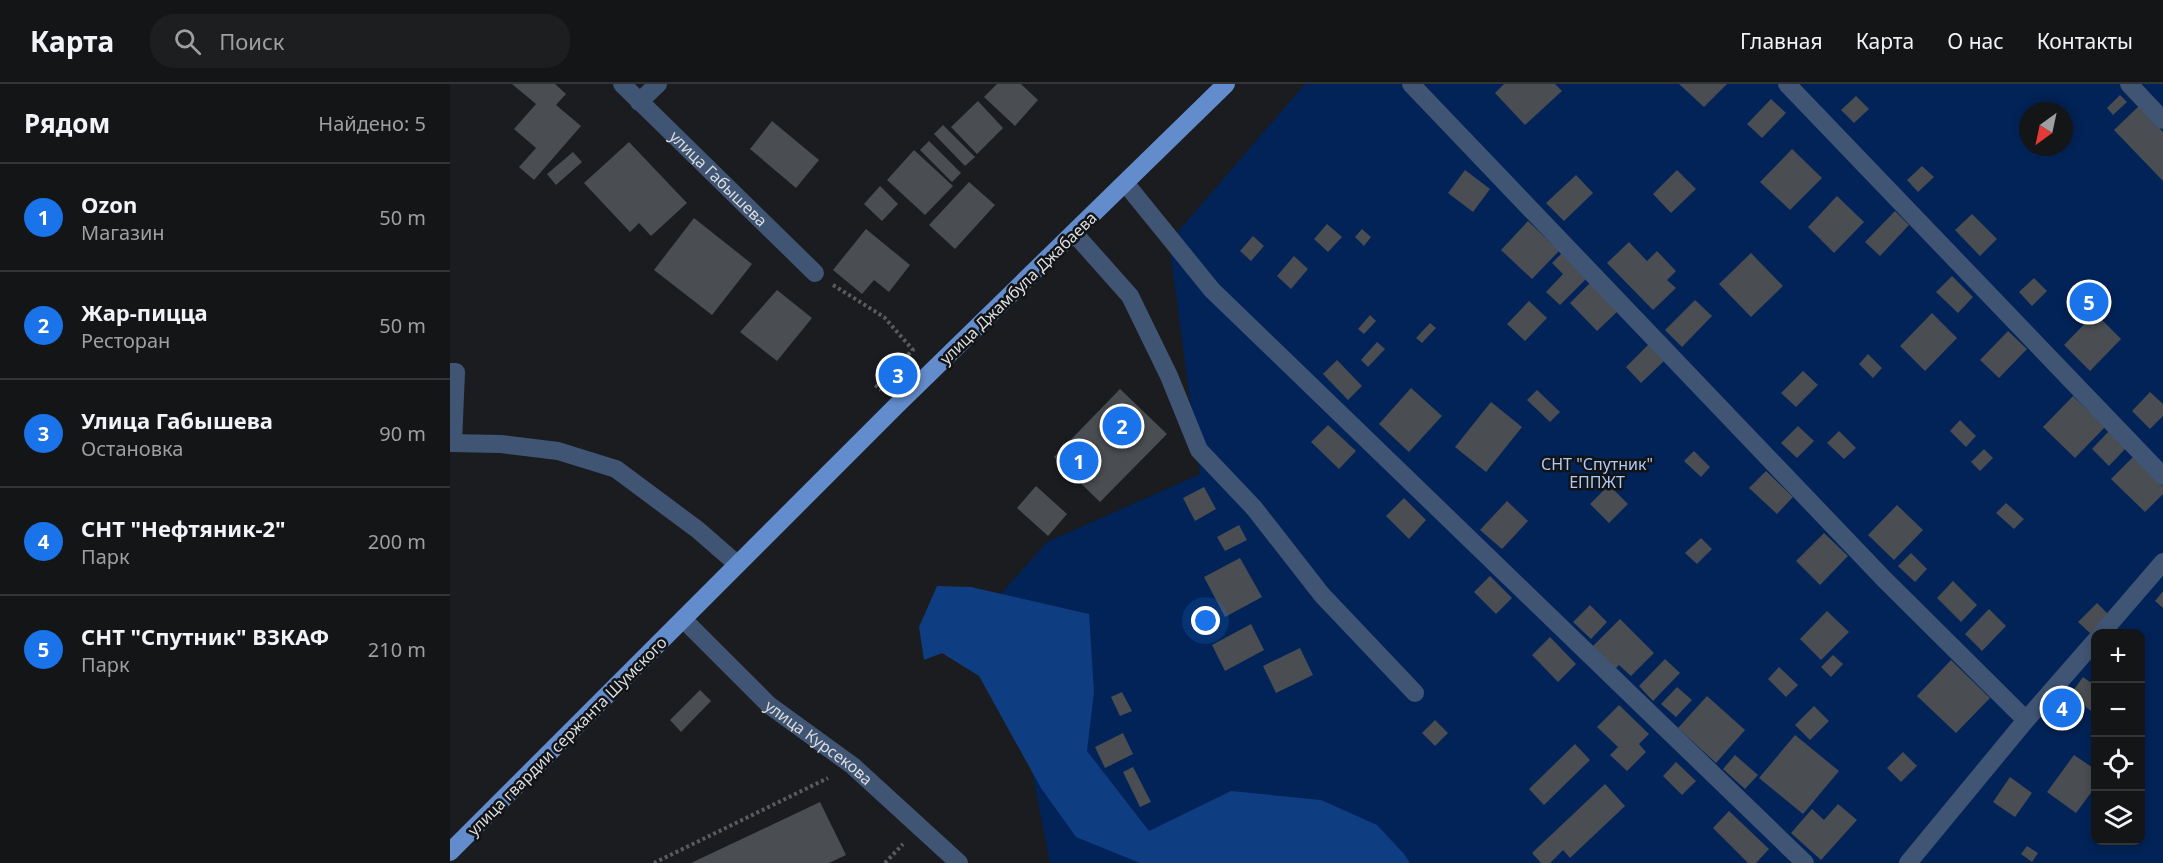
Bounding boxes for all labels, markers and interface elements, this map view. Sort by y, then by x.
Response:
search box [150,14,570,68]
text: Карта [30,22,114,60]
icon: search [171,25,204,58]
text: Поиск [219,26,285,56]
text: Главная [1740,27,1823,55]
text: Карта [1856,27,1914,55]
text: О нас [1947,27,2004,55]
text: Контакты [2037,27,2133,55]
north arrow [2019,102,2073,156]
text: Рядом [24,105,110,141]
text: Найдено: 5 [318,110,426,137]
street label: улица Габышева [665,126,772,231]
text: Ozon [81,189,137,219]
text: 1 [38,204,49,231]
text: 50 m [379,204,426,231]
street label: улица Джамбула Джабаева [935,207,1101,369]
text: Магазин [81,219,165,246]
pin: 5 [2070,280,2108,324]
text: Жар-пицца [81,297,208,327]
text: 2 [38,312,49,339]
text: 50 m [379,312,426,339]
text: Ресторан [81,327,170,354]
pin: 3 [878,352,918,398]
pin: 2 [1102,404,1142,448]
text: Улица Габышева [81,405,273,435]
text: 3 [38,420,49,447]
text: 90 m [379,420,426,447]
text: Остановка [81,435,183,462]
pin: 1 [1060,438,1098,484]
park label: СНТ "Спутник" ЕППЖТ [1541,453,1653,493]
text: СНТ "Нефтяник-2" [81,513,286,543]
text: 4 [38,528,49,555]
text: 200 m [368,528,426,555]
text: Парк [81,543,130,570]
your location [1191,606,1220,635]
text: СНТ "Спутник" ВЗКАФ [81,621,329,651]
map controls [2091,629,2145,845]
button: + [2091,629,2145,683]
street label: улица гвардии сержанта Шумского [462,631,672,841]
text: 5 [38,636,49,663]
text: 210 m [368,636,426,663]
text: Парк [81,651,130,678]
button: − [2091,683,2145,737]
pin: 4 [2042,686,2082,730]
street label: улица Курсекова [761,695,878,790]
button: locate [2091,737,2145,791]
button: layers [2091,791,2145,845]

